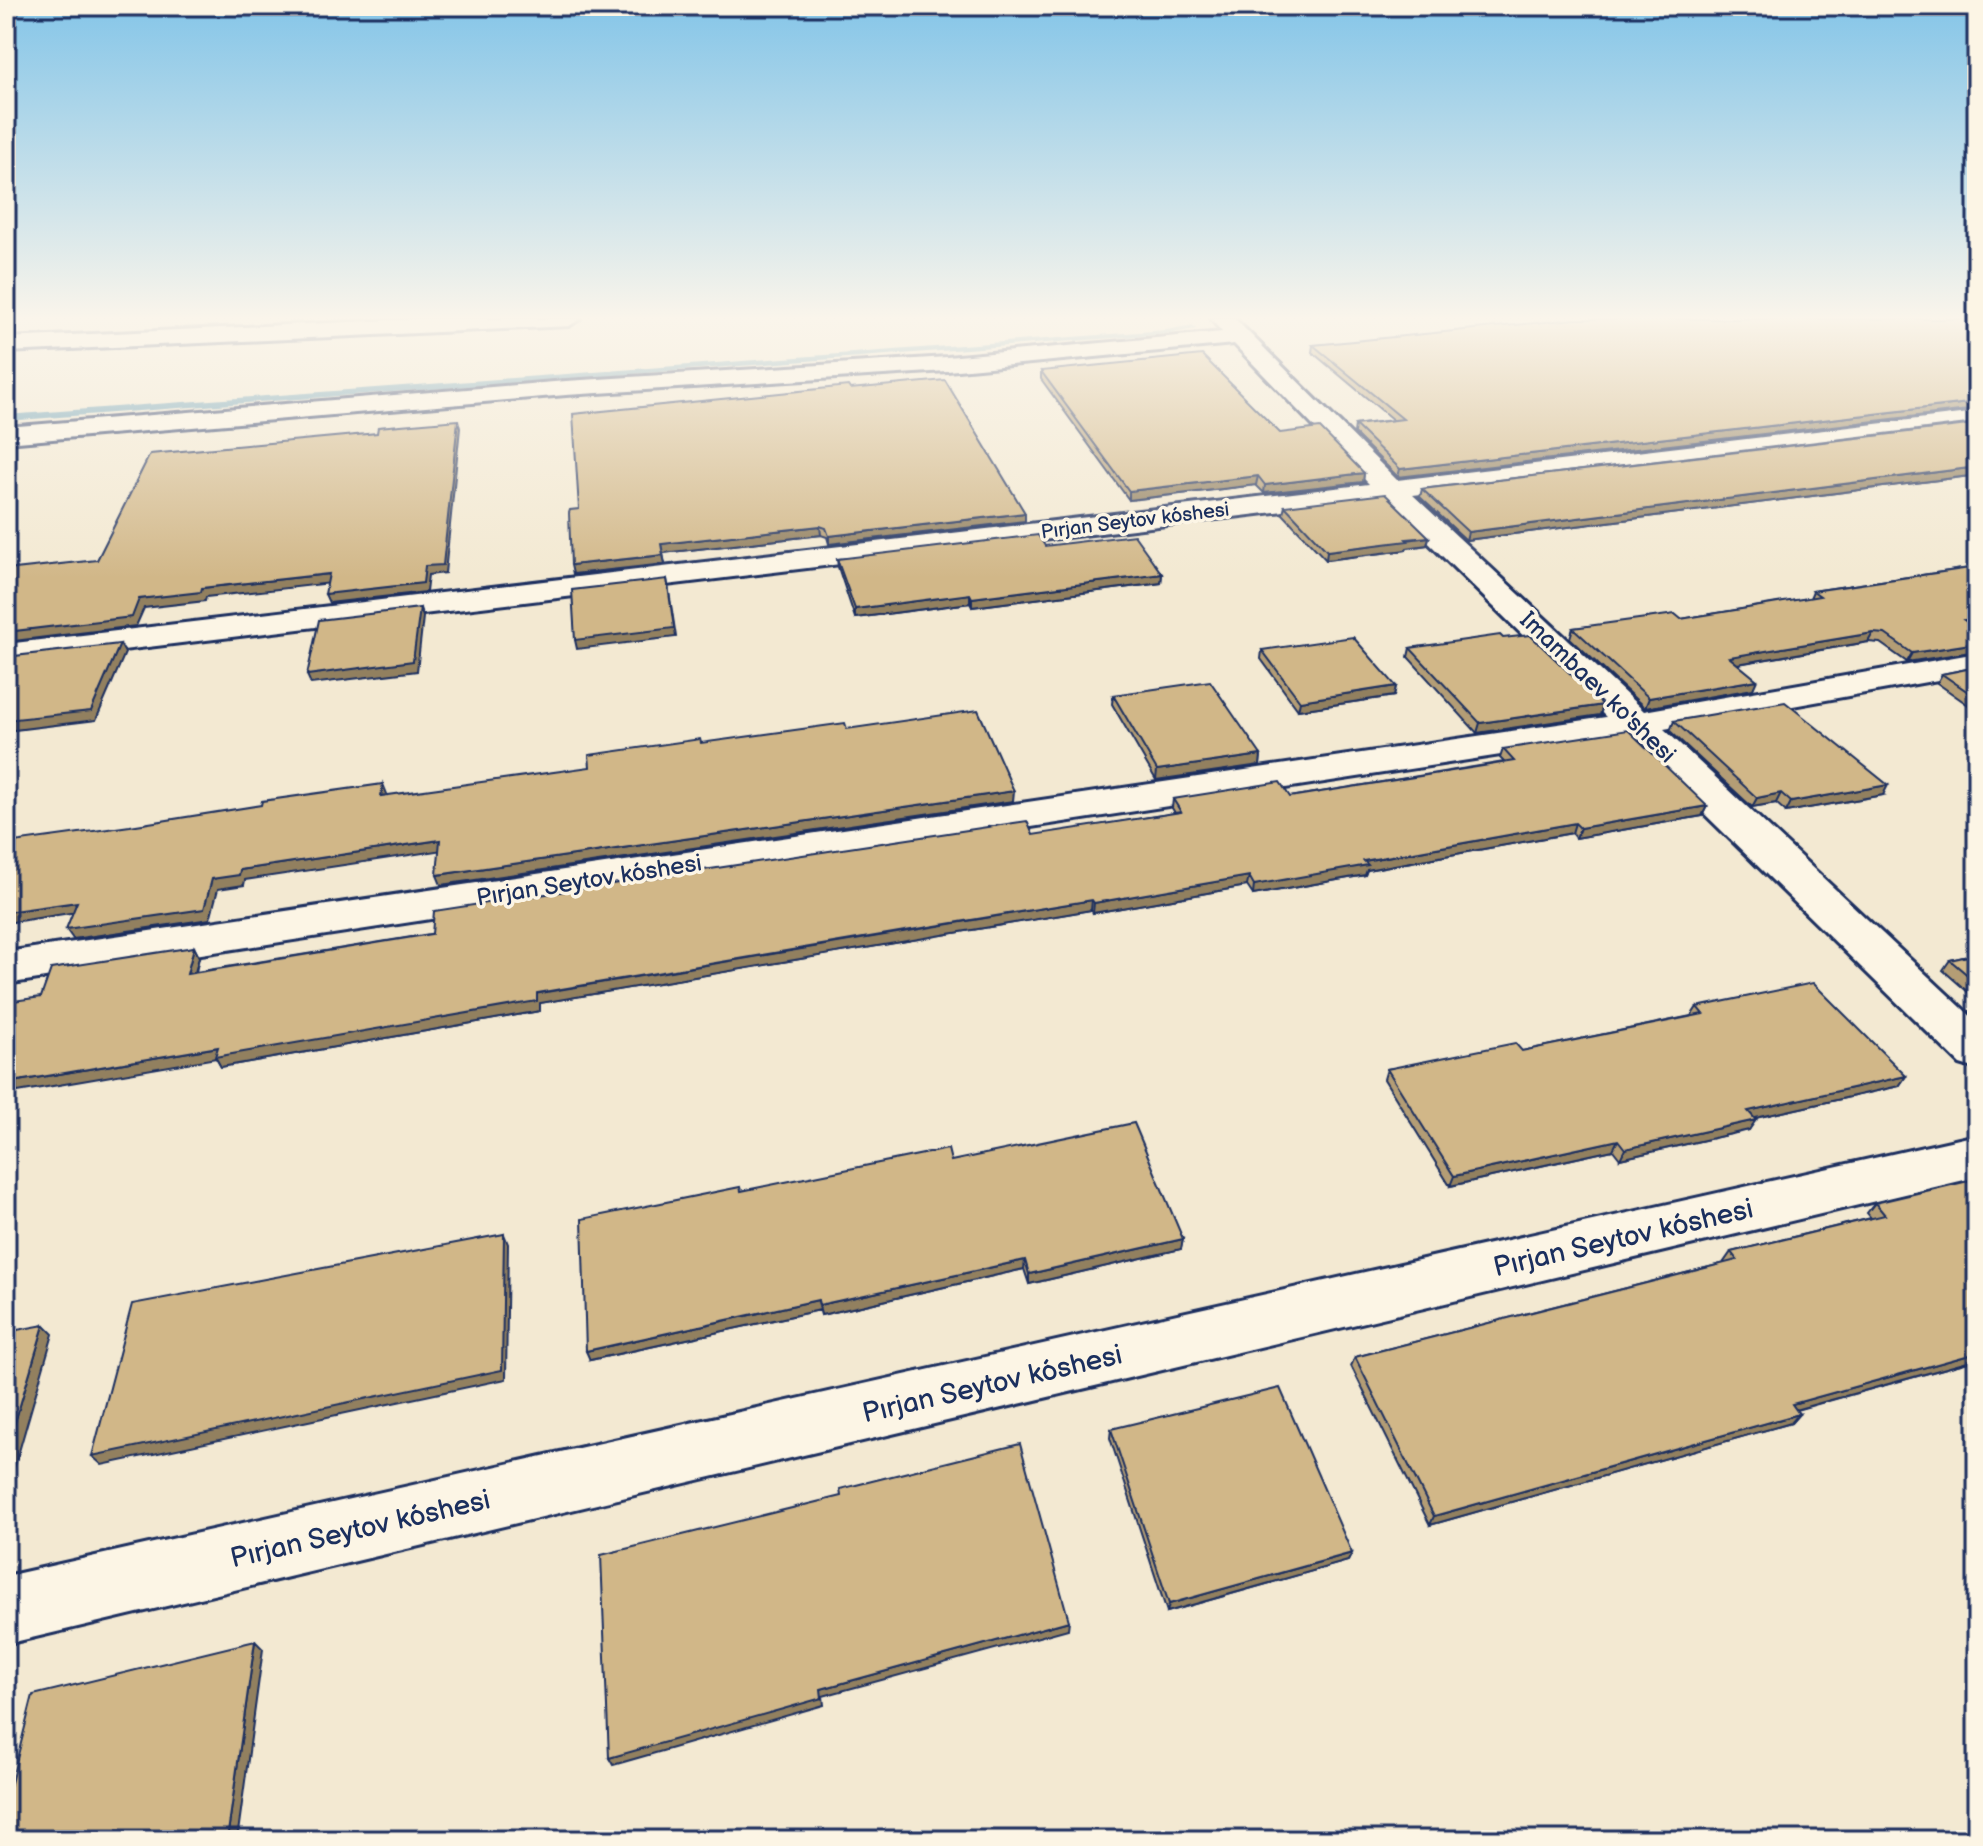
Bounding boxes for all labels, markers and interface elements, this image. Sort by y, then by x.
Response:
street label: Pırjan Seytov kóshesi [1039,498,1231,544]
street label: Imambaev ko'shesi [1514,606,1682,769]
street label: Pırjan Seytov kóshesi [474,848,704,913]
street label: Pırjan Seytov kóshesi [1490,1193,1756,1284]
street label: Pırjan Seytov kóshesi [859,1339,1125,1430]
street label: Pırjan Seytov kóshesi [227,1484,493,1575]

